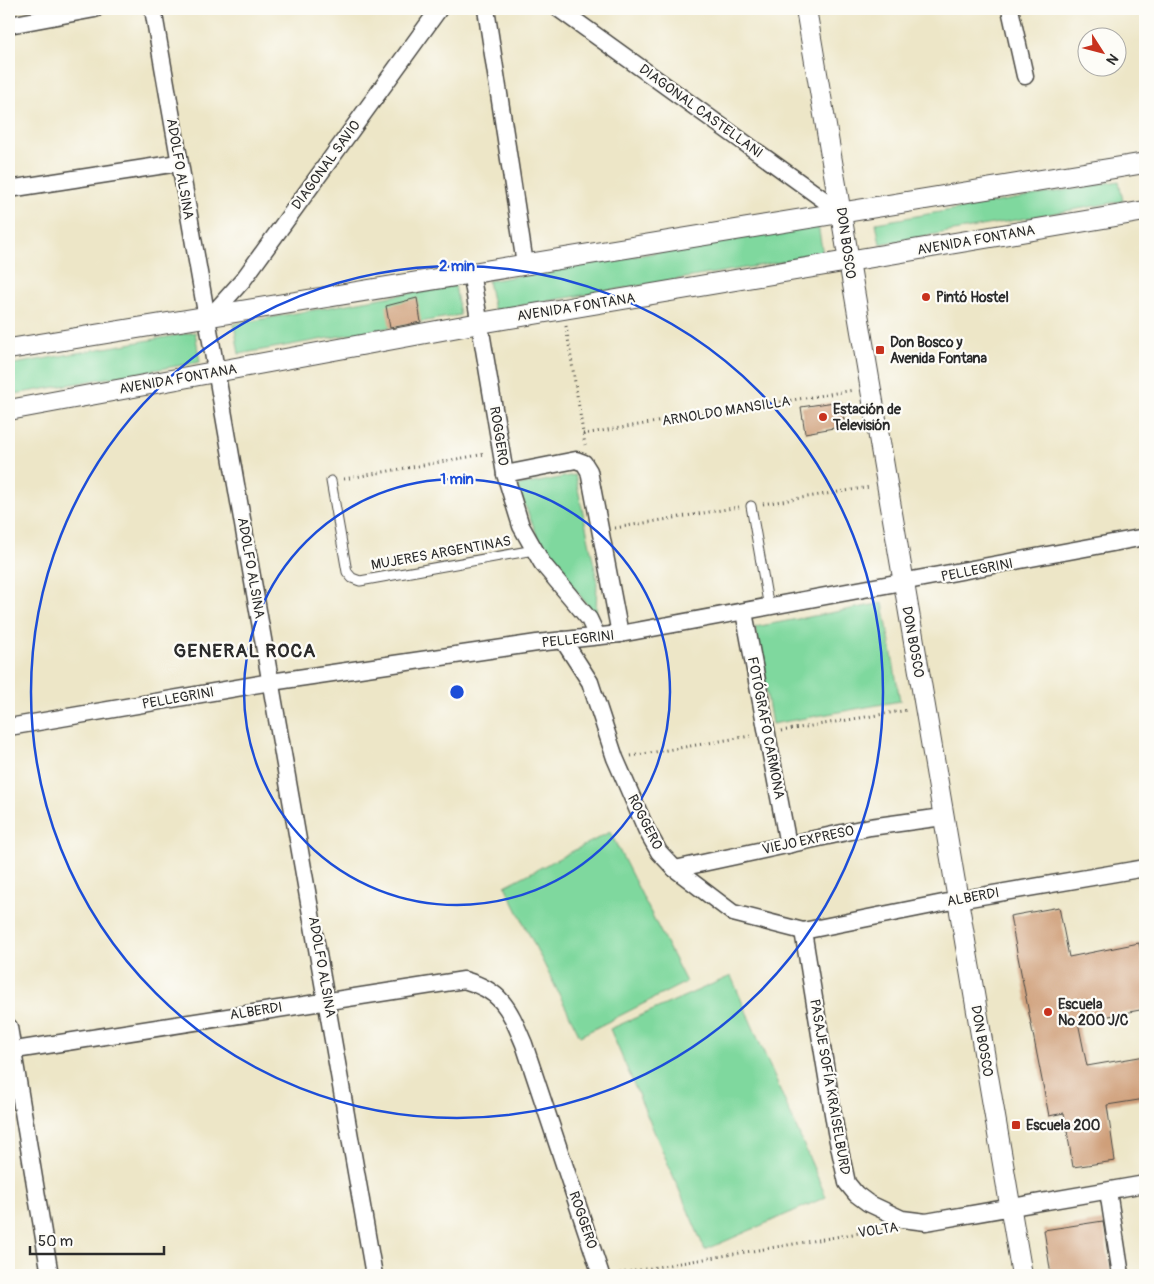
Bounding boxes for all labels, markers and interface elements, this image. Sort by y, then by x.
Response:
north arrow [1076,28,1126,78]
text: N [1102,51,1122,68]
street label: DIAGONAL CASTELLANI [636,60,766,162]
street label: ADOLFO ALSINA [163,117,197,221]
street label: DIAGONAL SAVIO [288,117,364,213]
street label: DON BOSCO [833,206,859,280]
street label: AVENIDA FONTANA [916,221,1036,259]
text: 2 min [439,257,475,276]
street label: AVENIDA FONTANA [516,289,636,325]
place label: Pintó Hostel [936,289,1009,306]
marker: Pintó Hostel [920,291,932,303]
place label: Don Bosco y Avenida Fontana [890,334,988,367]
marker: Don Bosco y Avenida Fontana [874,344,886,356]
street label: AVENIDA FONTANA [118,360,238,398]
street label: ARNOLDO MANSILLA [661,392,791,430]
place label: Estación de Televisión [832,401,902,434]
street label: ROGGERO [486,405,512,467]
marker: Estación de Televisión [817,411,829,423]
text: 1 min [440,470,474,489]
street label: ADOLFO ALSINA [234,516,268,620]
street label: MUJERES ARGENTINAS [370,532,512,574]
street label: PELLEGRINI [940,555,1014,585]
street label: DON BOSCO [898,605,928,679]
street label: PELLEGRINI [541,627,615,651]
district label: GENERAL ROCA [174,639,316,663]
street label: FOTÓGRAFO CARMONA [744,655,789,801]
street label: PELLEGRINI [141,683,215,713]
centre of rings [448,683,466,701]
street label: ROGGERO [624,791,666,853]
street label: VIEJO EXPRESO [760,822,856,858]
street label: ALBERDI [945,884,1001,910]
street label: ADOLFO ALSINA [305,915,339,1019]
place label: Escuela Nº 200 J/C [1058,996,1129,1029]
street label: ALBERDI [228,998,284,1024]
street label: PASAJE SOFÍA KRAISELBURD [806,998,855,1176]
street label: DON BOSCO [967,1004,997,1078]
marker: Escuela Nº 200 J/C [1042,1006,1054,1018]
place label: Escuela 200 [1026,1117,1101,1134]
marker: Escuela 200 [1010,1119,1022,1131]
street label: ROGGERO [565,1189,601,1251]
street label: VOLTA [857,1218,899,1242]
scale bar [30,1224,164,1256]
text: 50 m [38,1232,73,1251]

